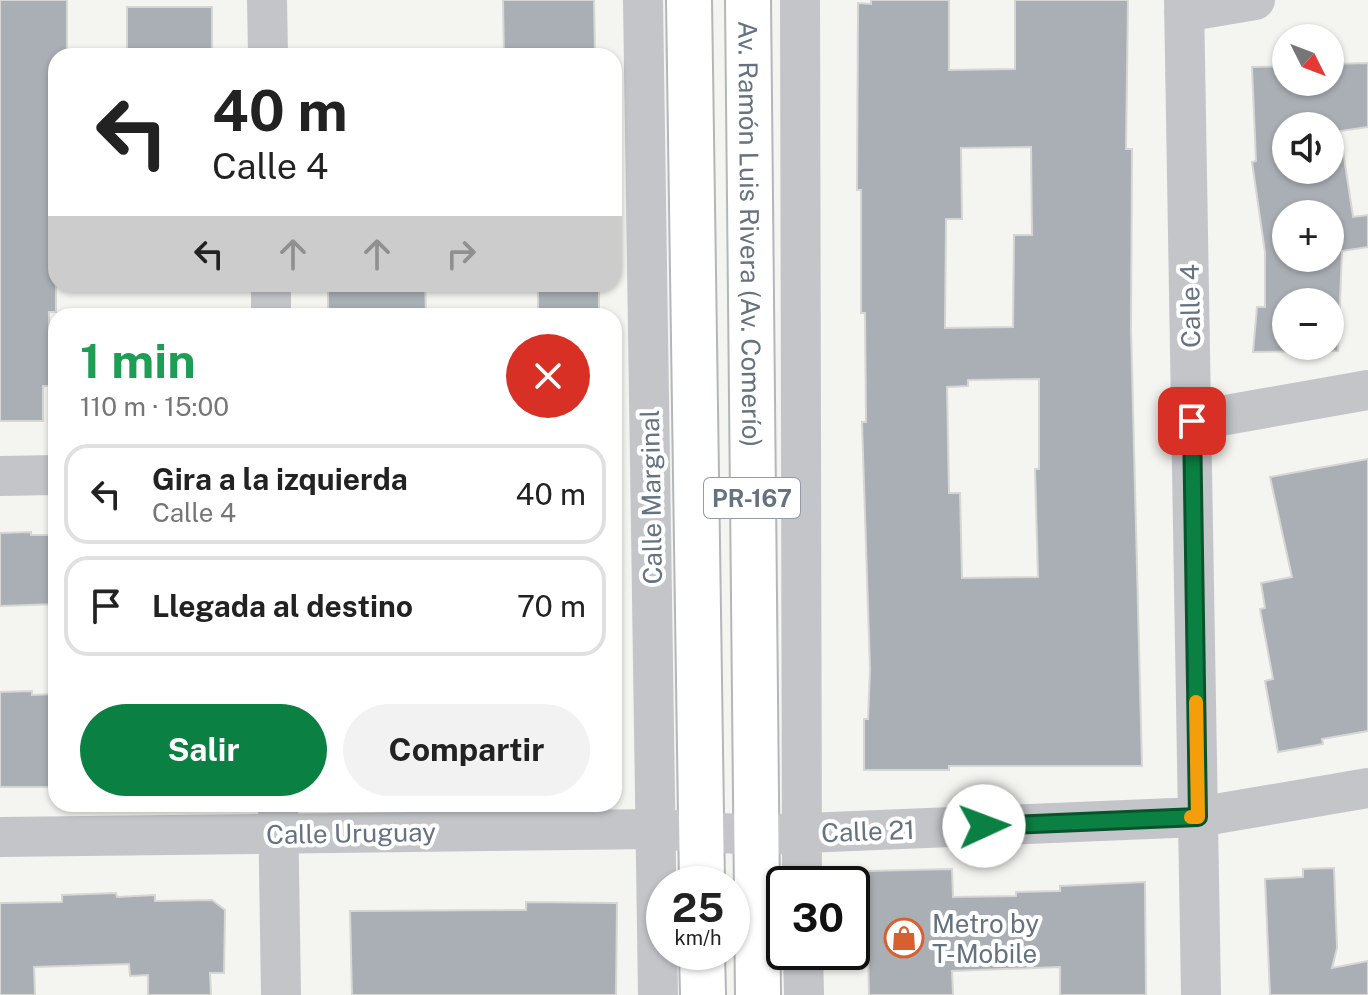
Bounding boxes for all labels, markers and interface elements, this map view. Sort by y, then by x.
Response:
street label: Av. Ramón Luis Rivera (Av. Comerío) [733,21,768,447]
north arrow [1272,24,1344,96]
map controls [1272,24,1344,360]
text: 40 m [212,78,348,144]
icon: left [80,80,184,184]
button: sound [1272,112,1344,184]
text: Calle 4 [212,145,328,187]
button: + [1272,200,1344,272]
icon: left [187,232,231,276]
icon: ahead [271,232,315,276]
icon: ahead [355,232,399,276]
icon: right [439,232,483,276]
street label: Calle 4 [1174,264,1206,348]
button: − [1272,288,1344,360]
text: 1 min [80,332,196,389]
button: close [506,334,590,418]
pin [1158,387,1226,455]
text: 110 m · 15:00 [80,391,229,422]
icon: arrive [1170,399,1214,443]
street label: Calle Marginal [634,409,668,585]
text: Gira a la izquierda [152,461,408,497]
icon: left [84,472,128,516]
text: 40 m [516,476,586,512]
road number: PR-167 [704,478,800,518]
text: Calle 4 [152,497,236,528]
icon: arrive [84,584,128,628]
text: Llegada al destino [152,588,413,624]
text: 70 m [517,588,586,624]
button: Salir [80,704,327,796]
button: Compartir [343,704,590,796]
position arrow [942,784,1026,868]
street label: Calle 21 [821,814,915,848]
street label: Calle Uruguay [266,816,436,850]
speed limit sign: 30 [766,866,870,970]
text: 25 [672,884,724,931]
place label: Metro by T-Mobile [932,908,1039,969]
shop icon: Metro by T-Mobile [883,917,925,959]
text: km/h [674,926,722,950]

